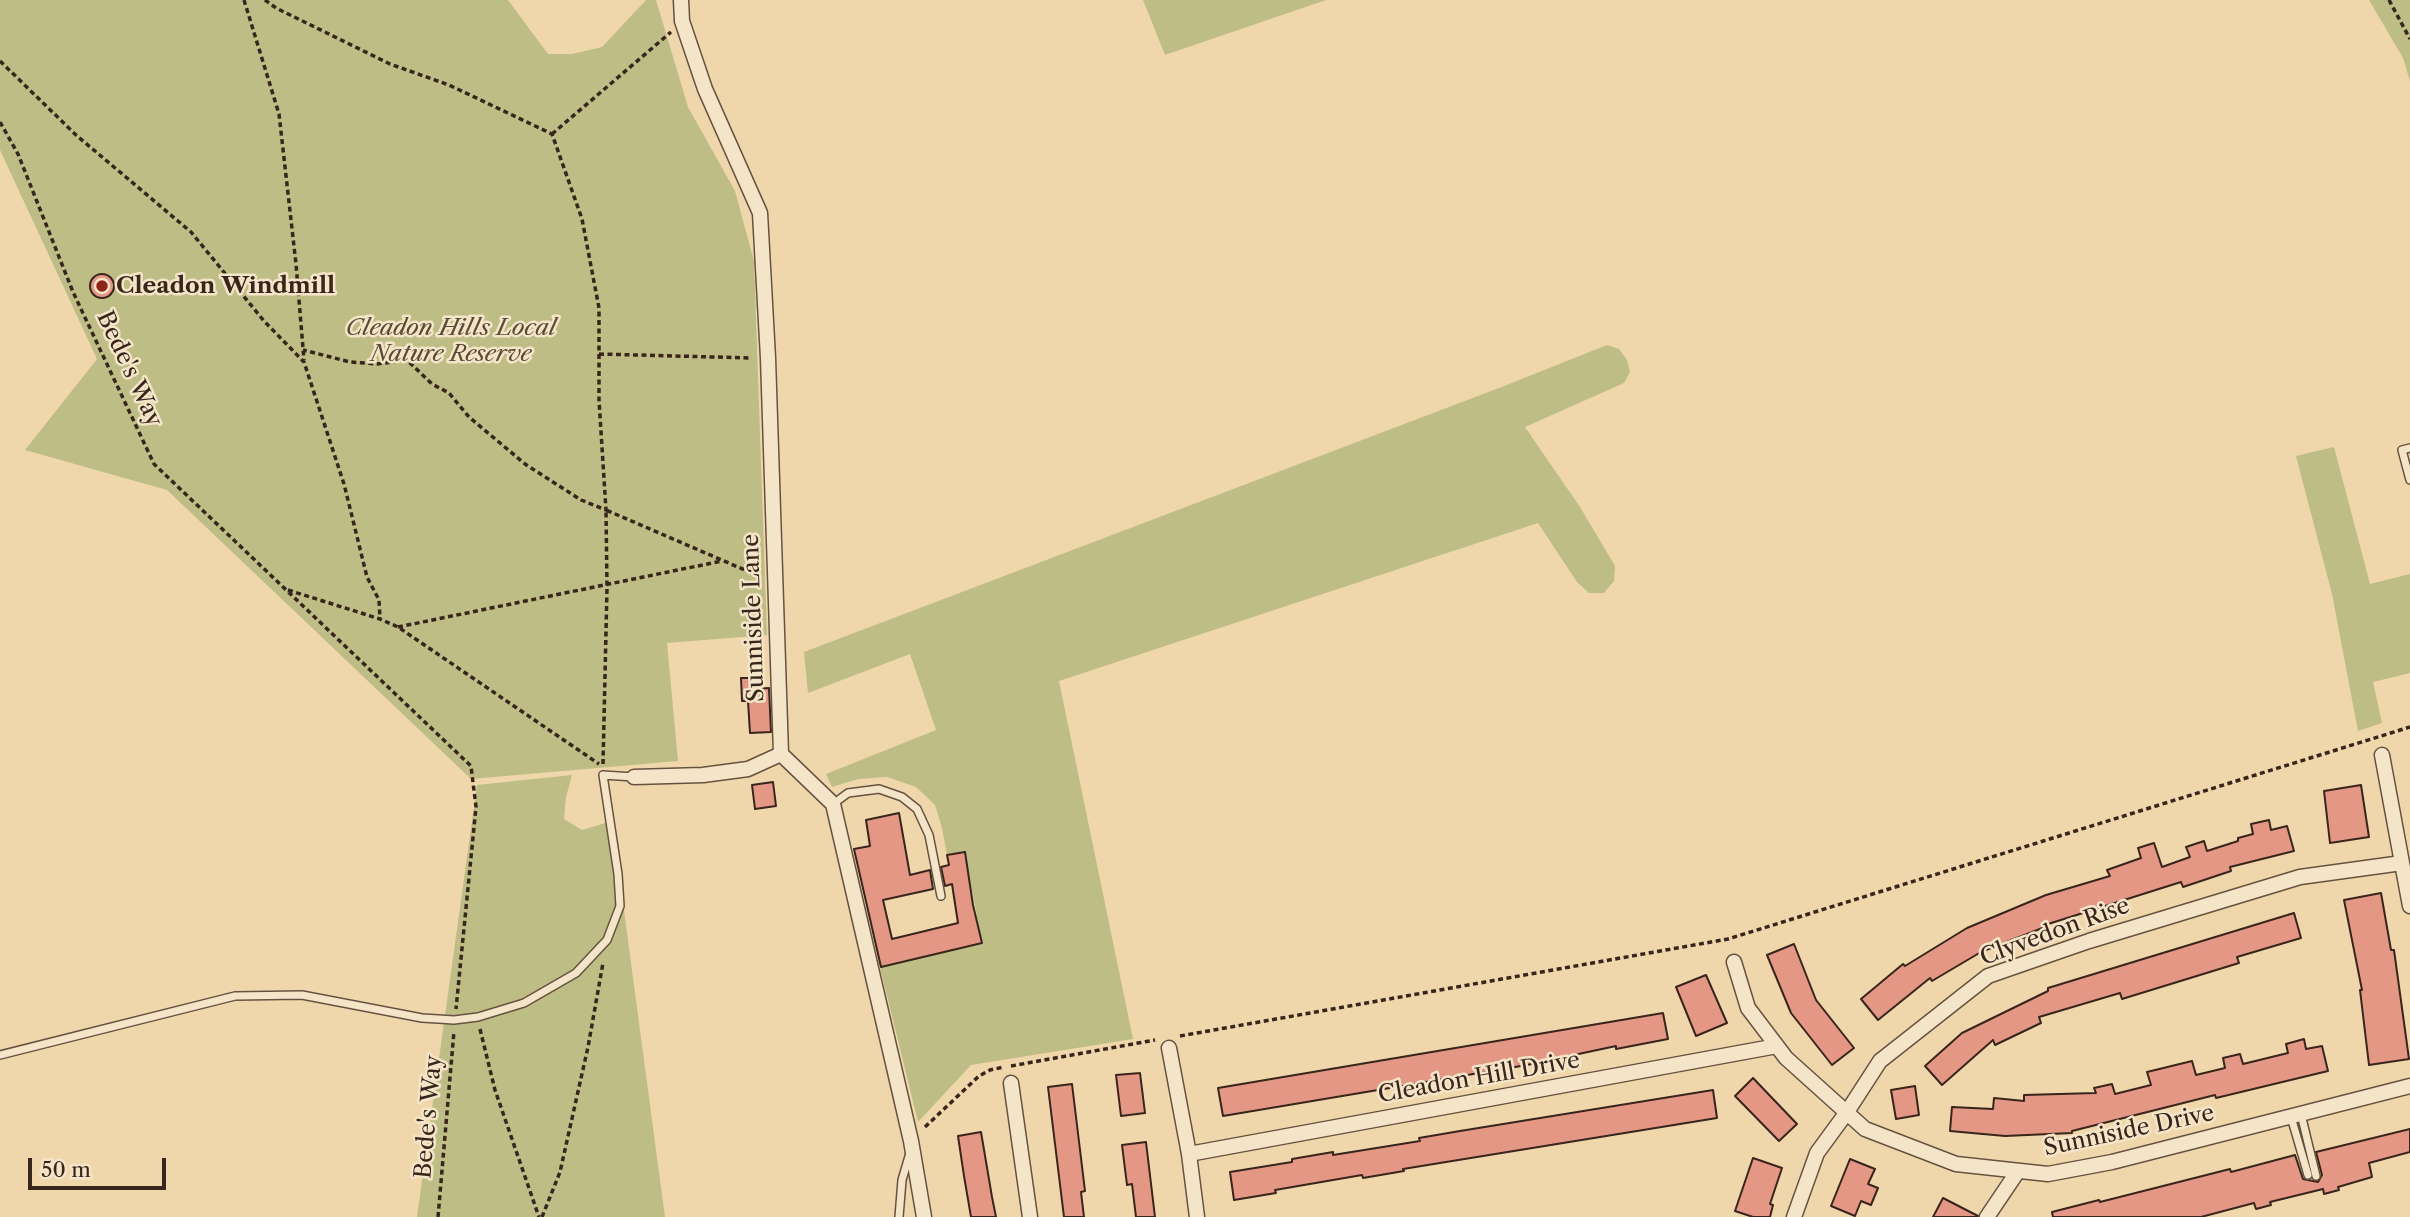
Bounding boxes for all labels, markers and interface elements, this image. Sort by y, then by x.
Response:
place label: Cleadon Windmill [116,272,335,300]
marker: Cleadon Windmill [94,278,110,294]
street label: Bede's Way [90,307,168,431]
park label: Cleadon Hills Local Nature Reserve [346,314,556,368]
street label: Sunniside Lane [737,533,771,703]
street label: Clyvedon Rise [1976,892,2134,972]
street label: Cleadon Hill Drive [1376,1047,1582,1109]
street label: Bede's Way [410,1054,448,1180]
street label: Sunniside Drive [2041,1099,2217,1163]
scale bar [32,1144,170,1188]
text: 50 m [41,1157,91,1182]

